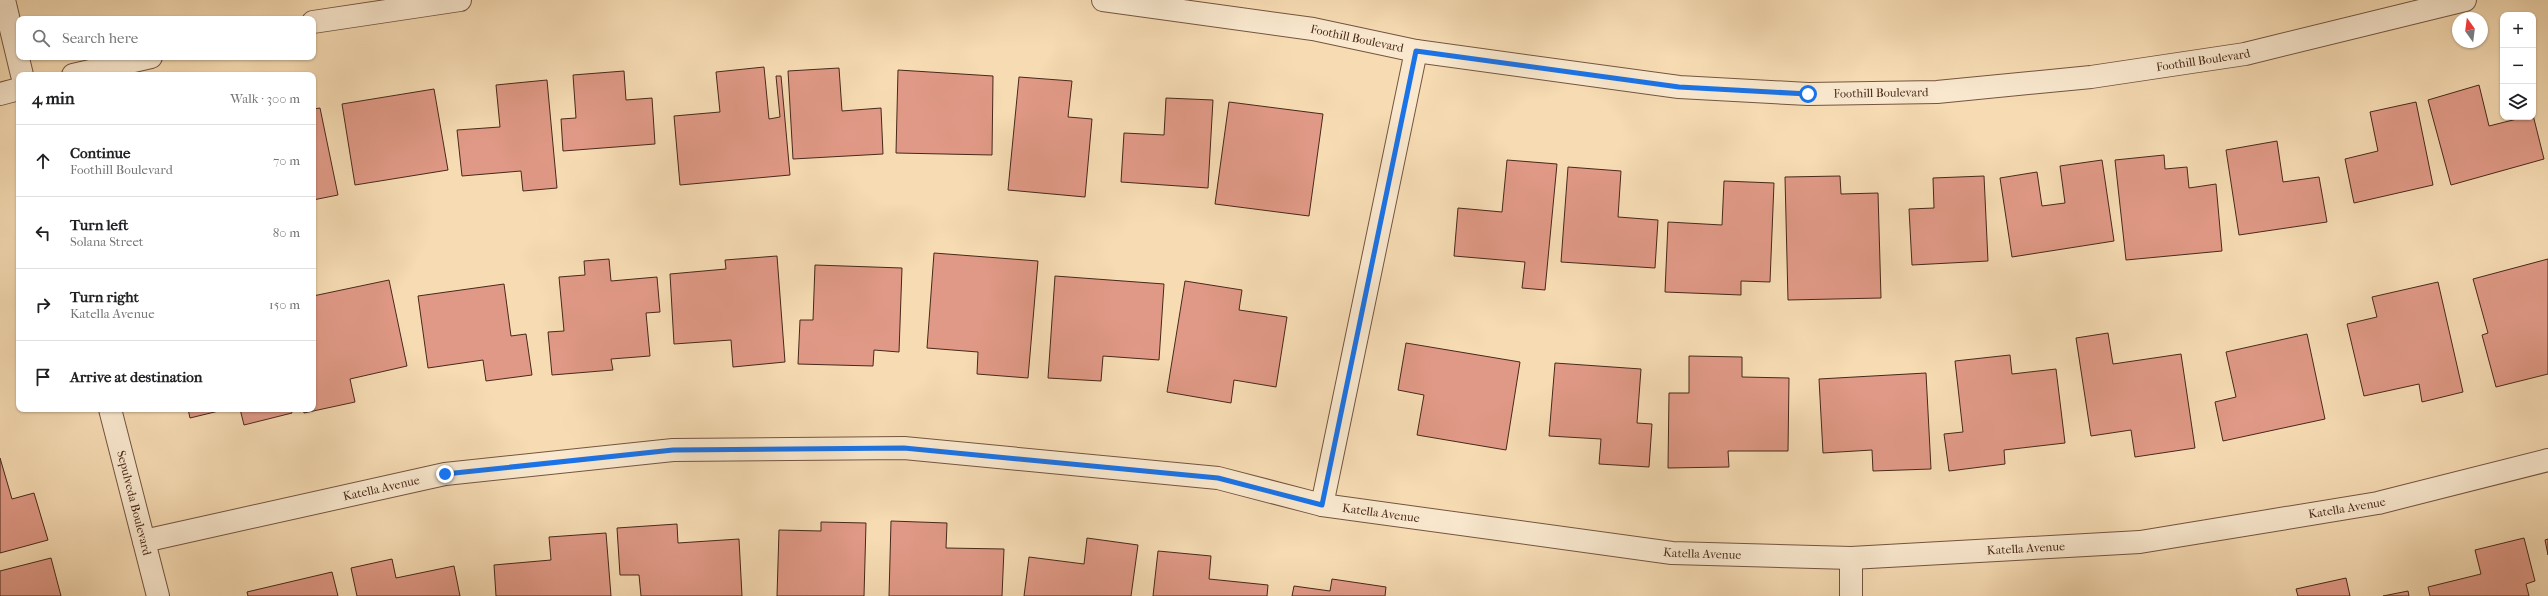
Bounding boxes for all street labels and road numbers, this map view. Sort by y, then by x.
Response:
street label: Foothill Boulevard [1309,22,1405,55]
street label: Foothill Boulevard [2155,46,2252,74]
street label: Foothill Boulevard [1833,85,1929,101]
street label: Sepulveda Boulevard [114,449,154,557]
street label: Katella Avenue [342,473,421,504]
street label: Katella Avenue [2307,494,2387,521]
street label: Katella Avenue [1341,501,1421,525]
street label: Katella Avenue [1986,539,2065,557]
street label: Katella Avenue [1662,545,1742,562]

